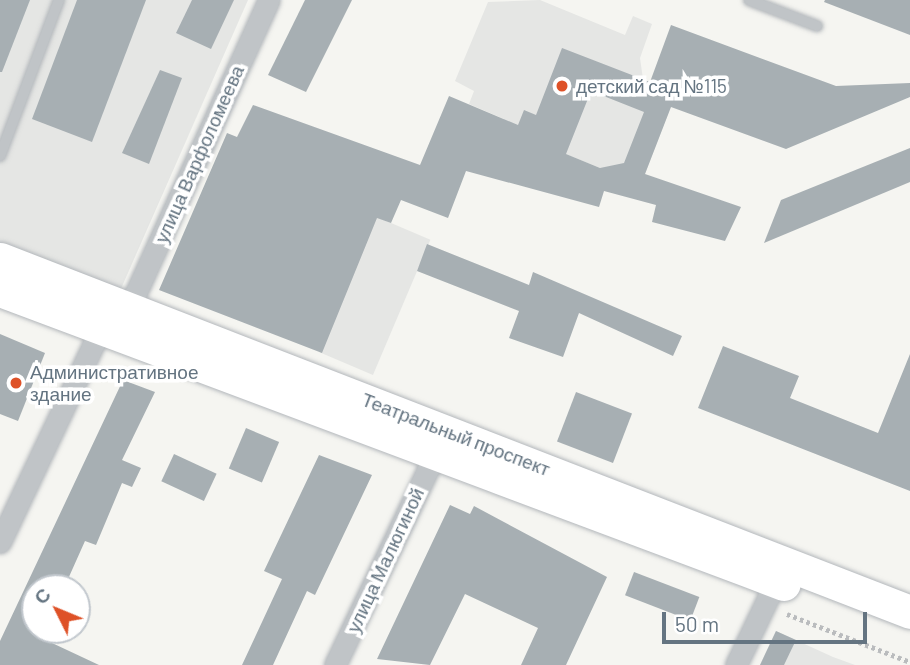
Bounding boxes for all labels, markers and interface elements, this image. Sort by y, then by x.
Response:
street label: улица Варфоломеева [150,62,248,246]
place label: детский сад №115 [576,75,727,97]
marker: детский сад №115 [554,78,570,94]
place label: Административное здание [30,361,198,405]
marker: Административное здание [8,375,24,391]
street label: Театральный проспект [359,388,553,480]
street label: улица Малюгиной [341,484,429,636]
north arrow [21,574,91,644]
text: С [29,583,55,609]
scale bar [665,598,870,642]
text: 50 m [675,611,719,636]

